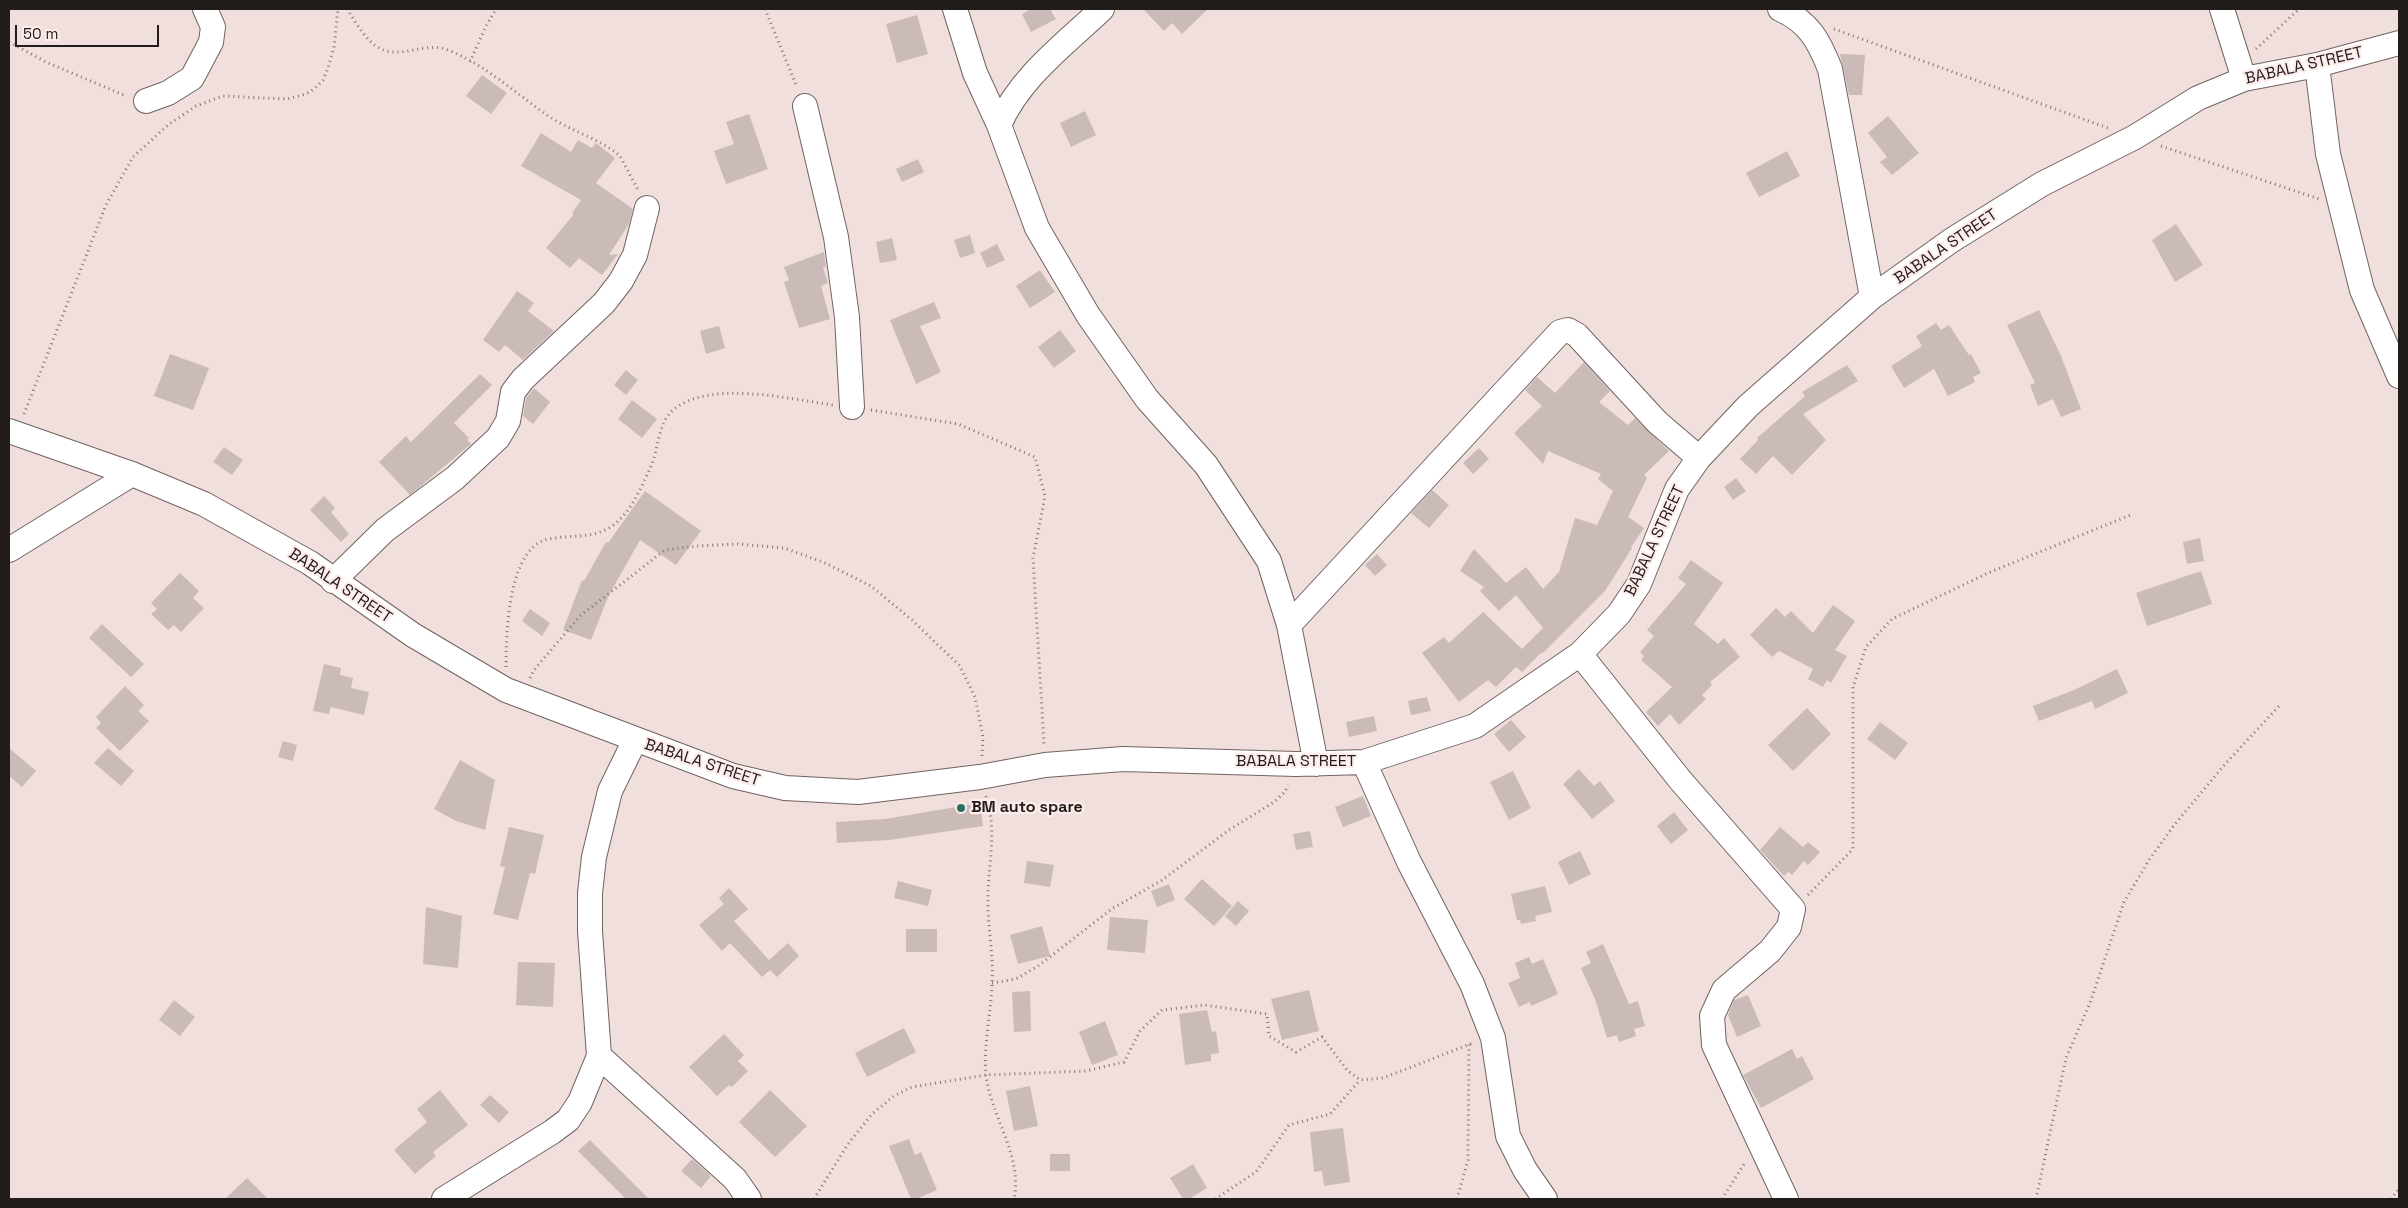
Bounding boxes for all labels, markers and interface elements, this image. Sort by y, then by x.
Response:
scale bar [18,15,161,47]
text: 50 m [23,24,58,43]
street label: BABALA STREET [2243,43,2365,89]
street label: BABALA STREET [1891,205,2001,289]
street label: BABALA STREET [1621,482,1689,600]
street label: BABALA STREET [285,544,395,628]
street label: BABALA STREET [642,735,762,791]
street label: BABALA STREET [1236,752,1356,772]
place label: BM auto spare [971,798,1083,818]
marker: BM auto spare [955,802,967,814]

